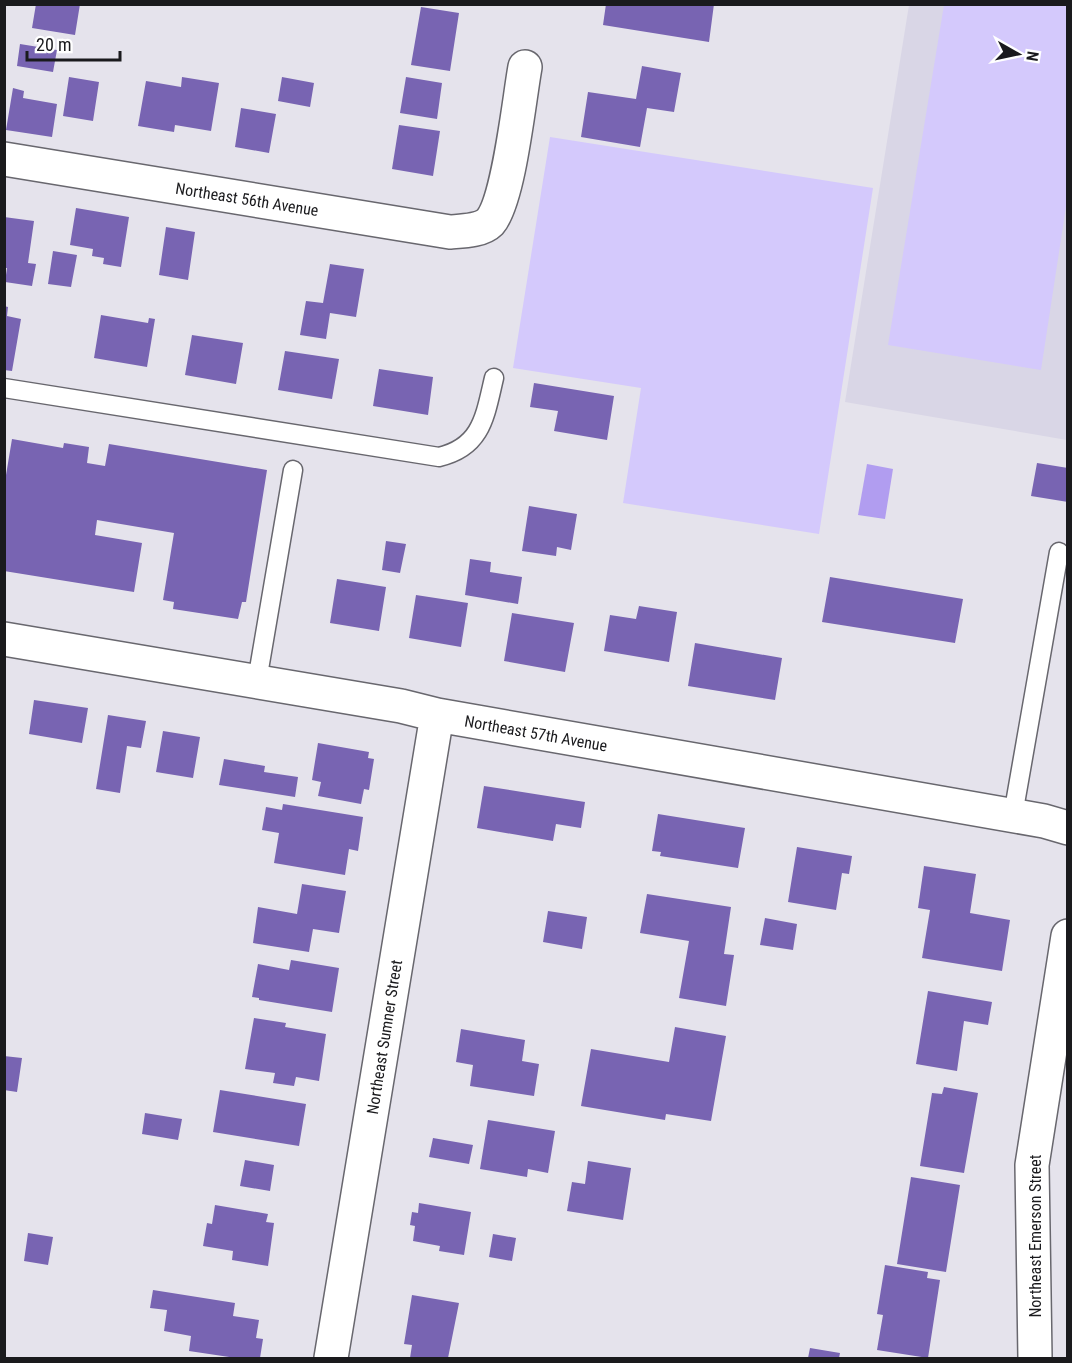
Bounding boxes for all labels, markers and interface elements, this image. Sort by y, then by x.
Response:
scale bar [27,24,120,62]
north arrow [988,24,1048,84]
text: 20 m [36,34,71,55]
text: N [1022,50,1042,63]
street label: Northeast 56th Avenue [174,179,320,220]
street label: Northeast 57th Avenue [463,712,609,755]
street label: Northeast Sumner Street [363,958,406,1116]
street label: Northeast Emerson Street [1026,1154,1045,1318]

